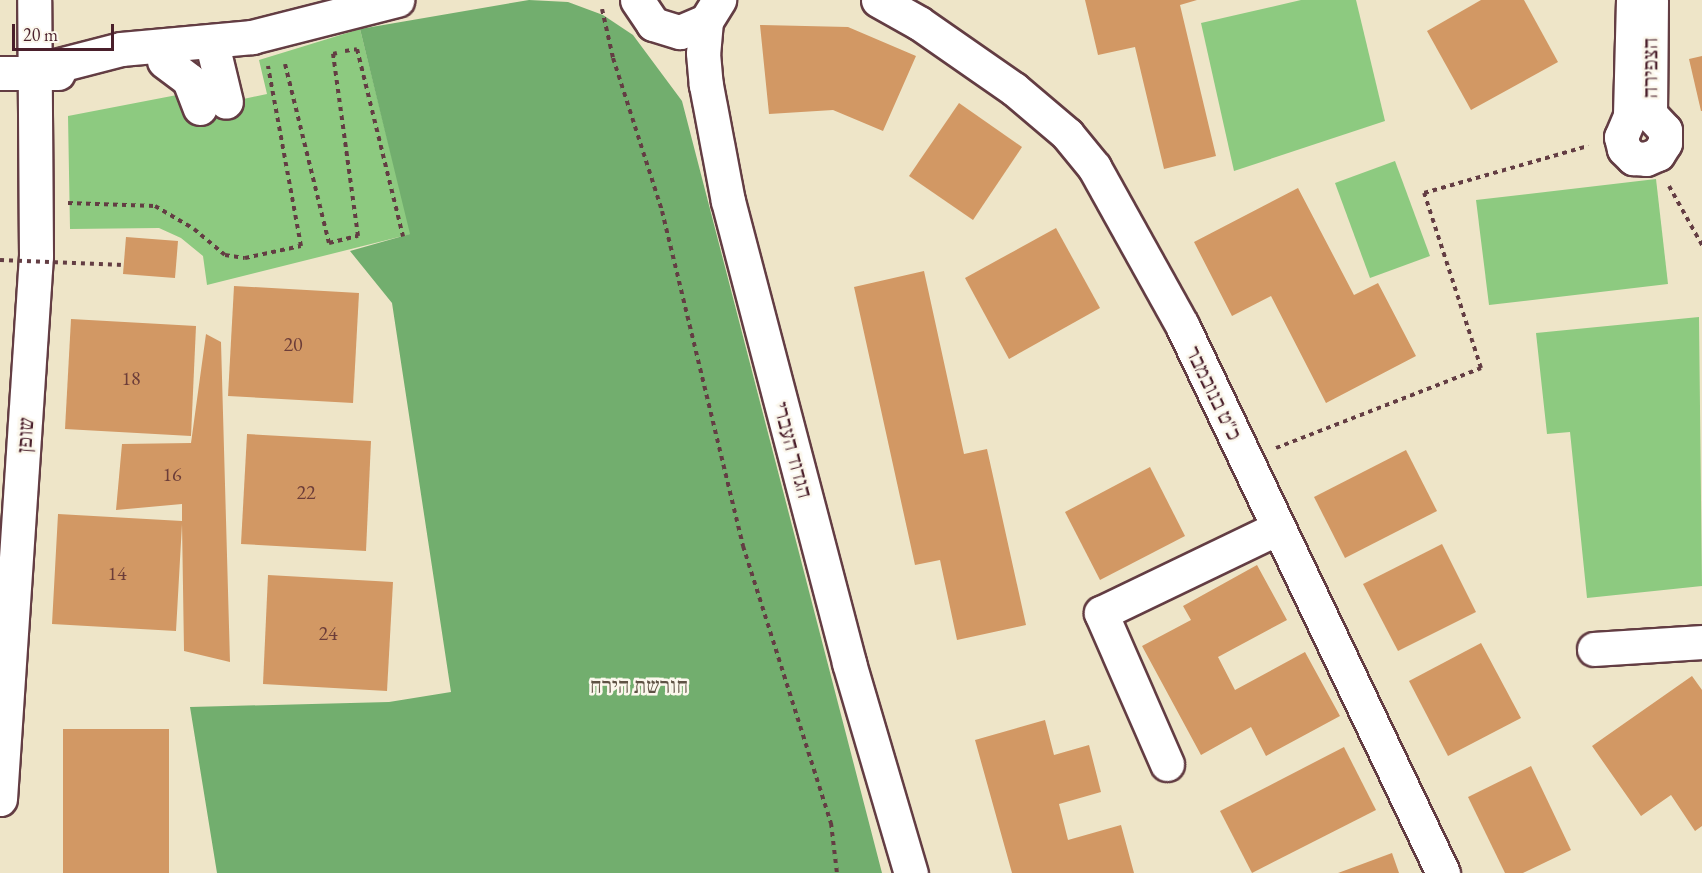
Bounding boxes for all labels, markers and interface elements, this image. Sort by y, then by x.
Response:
scale bar [15,12,117,50]
text: 20 m [23,23,58,46]
street label: הצפירה [1637,38,1663,98]
house number: 20 [283,332,303,356]
street label: כ"ט בנובמבר [1180,342,1248,444]
house number: 18 [121,366,141,390]
street label: הגדוד העברי [767,399,819,501]
street label: שופן [11,416,39,454]
house number: 16 [162,462,182,486]
house number: 22 [296,480,316,504]
house number: 14 [107,561,127,585]
house number: 24 [318,621,338,645]
park label: חורשת הירח [590,673,688,699]

